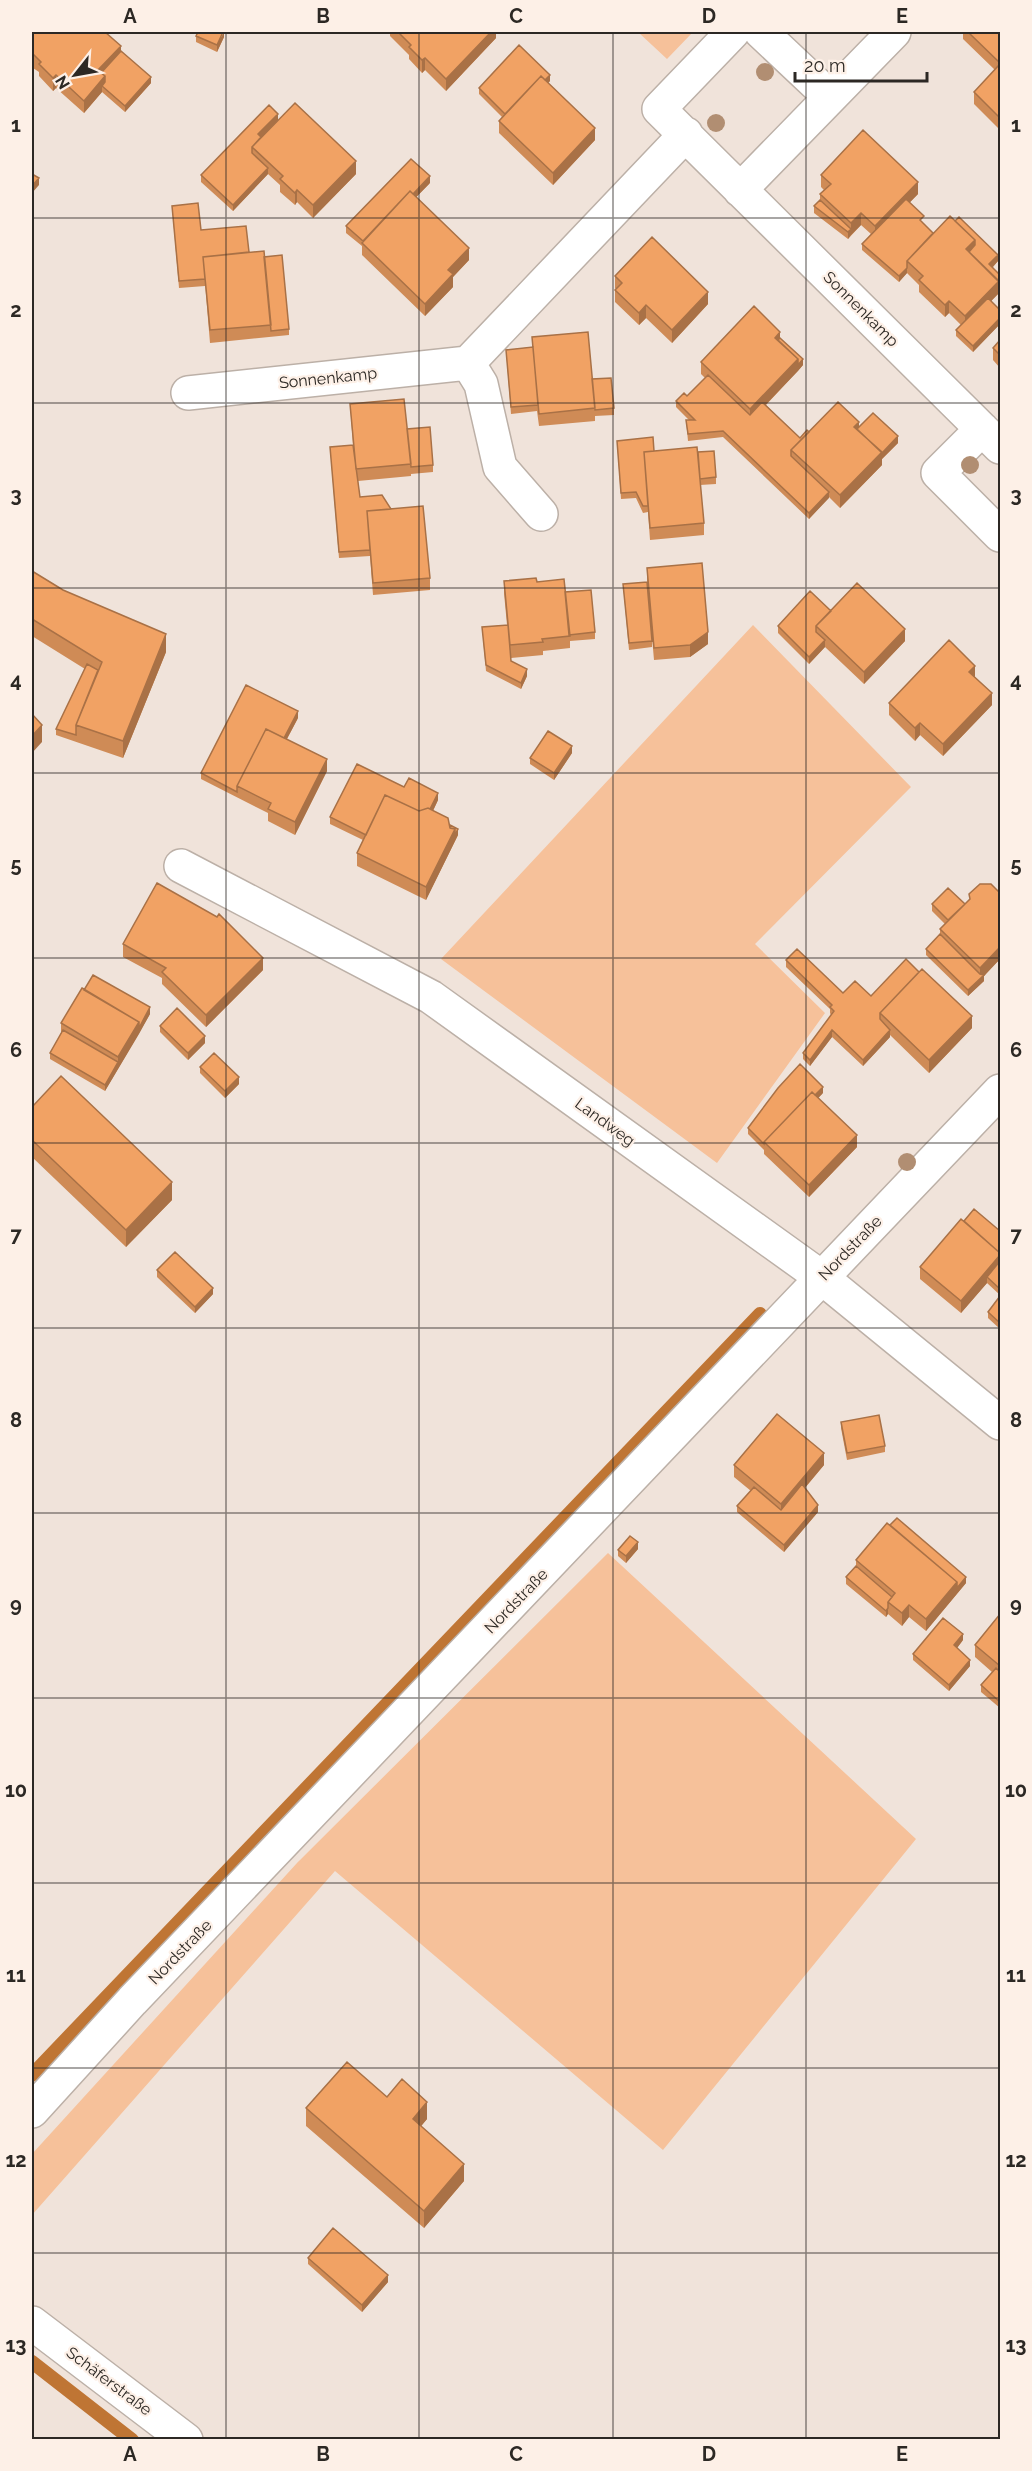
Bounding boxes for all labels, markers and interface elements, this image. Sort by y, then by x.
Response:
text: A [123,4,137,28]
text: B [316,4,330,28]
text: C [509,4,523,28]
text: D [702,4,716,28]
text: E [896,4,908,28]
north arrow [45,45,105,105]
scale bar [795,45,927,83]
text: 20 m [804,55,846,76]
text: N [51,72,74,93]
text: 1 [11,113,21,137]
text: 1 [1011,113,1021,137]
street label: Sonnenkamp [820,268,903,351]
text: 2 [10,298,22,322]
text: 2 [1010,298,1022,322]
street label: Sonnenkamp [278,363,378,393]
text: 3 [10,483,22,507]
text: 3 [1010,483,1022,507]
text: 4 [10,668,22,692]
text: 4 [1010,668,1022,692]
text: 5 [10,853,22,877]
text: 5 [1010,853,1022,877]
text: 6 [10,1038,22,1062]
text: 6 [1010,1038,1022,1062]
street label: Landweg [571,1094,639,1150]
street label: Nordstraße [814,1212,886,1284]
text: 7 [10,1223,22,1247]
text: 7 [1010,1223,1022,1247]
text: 8 [10,1408,22,1432]
text: 8 [1010,1408,1022,1432]
street label: Nordstraße [480,1565,552,1637]
text: 9 [10,1593,22,1617]
text: 9 [1010,1593,1022,1617]
text: 10 [5,1778,27,1802]
text: 10 [1005,1778,1027,1802]
street label: Nordstraße [144,1916,216,1988]
text: 11 [6,1963,26,1987]
text: 11 [1006,1963,1026,1987]
text: 12 [5,2148,27,2172]
text: 12 [1005,2148,1027,2172]
text: 13 [5,2333,27,2357]
text: 13 [1005,2333,1027,2357]
street label: Schäferstraße [63,2343,155,2419]
text: A [123,2442,137,2466]
text: B [316,2442,330,2466]
text: C [509,2442,523,2466]
text: D [702,2442,716,2466]
text: E [896,2442,908,2466]

